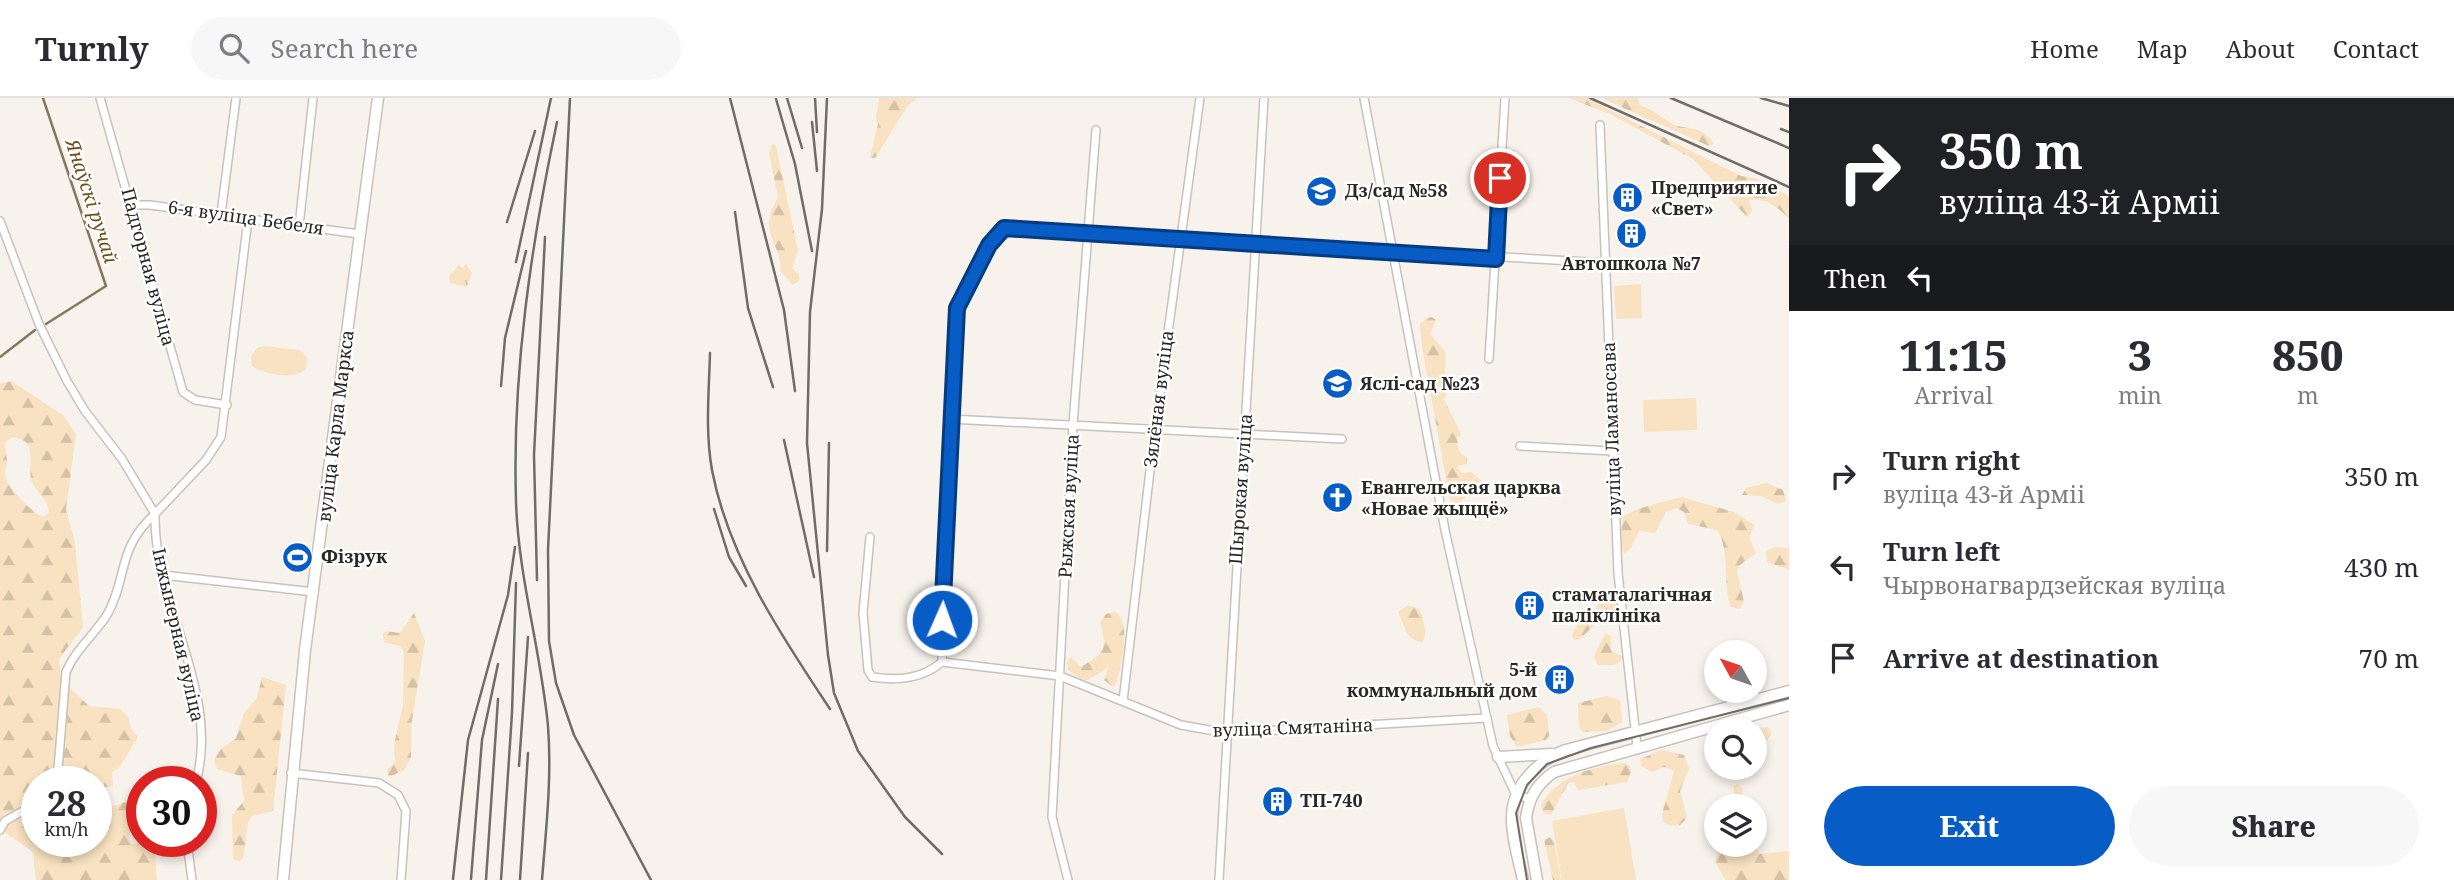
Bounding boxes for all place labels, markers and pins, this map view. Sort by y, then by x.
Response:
pin [1470,148,1530,208]
school or university icon: Дз/сад №58 [1305,174,1339,208]
place label: Предприятие «Свет» [1651,175,1778,220]
place label: Дз/сад №58 [1345,178,1448,202]
building icon: Предприятие «Свет» [1611,181,1645,215]
building icon: Автошкола №7 [1614,217,1648,251]
place label: Автошкола №7 [1561,251,1701,275]
school or university icon: Яслі-сад №23 [1320,367,1354,401]
place label: Яслі-сад №23 [1359,371,1480,395]
place label: Евангельская царква «Новае жыццё» [1361,475,1561,520]
church icon: Евангельская царква «Новае жыццё» [1321,481,1355,515]
sports icon: Фізрук [281,540,315,574]
place label: Фізрук [321,544,388,568]
place label: стаматалагічная паліклініка [1552,582,1712,627]
building icon: стаматалагічная паліклініка [1512,588,1546,622]
place label: 5-й коммунальный дом [1347,657,1538,702]
building icon: 5-й коммунальный дом [1543,663,1577,697]
building icon: ТП-740 [1260,784,1294,818]
place label: ТП-740 [1300,788,1363,812]

